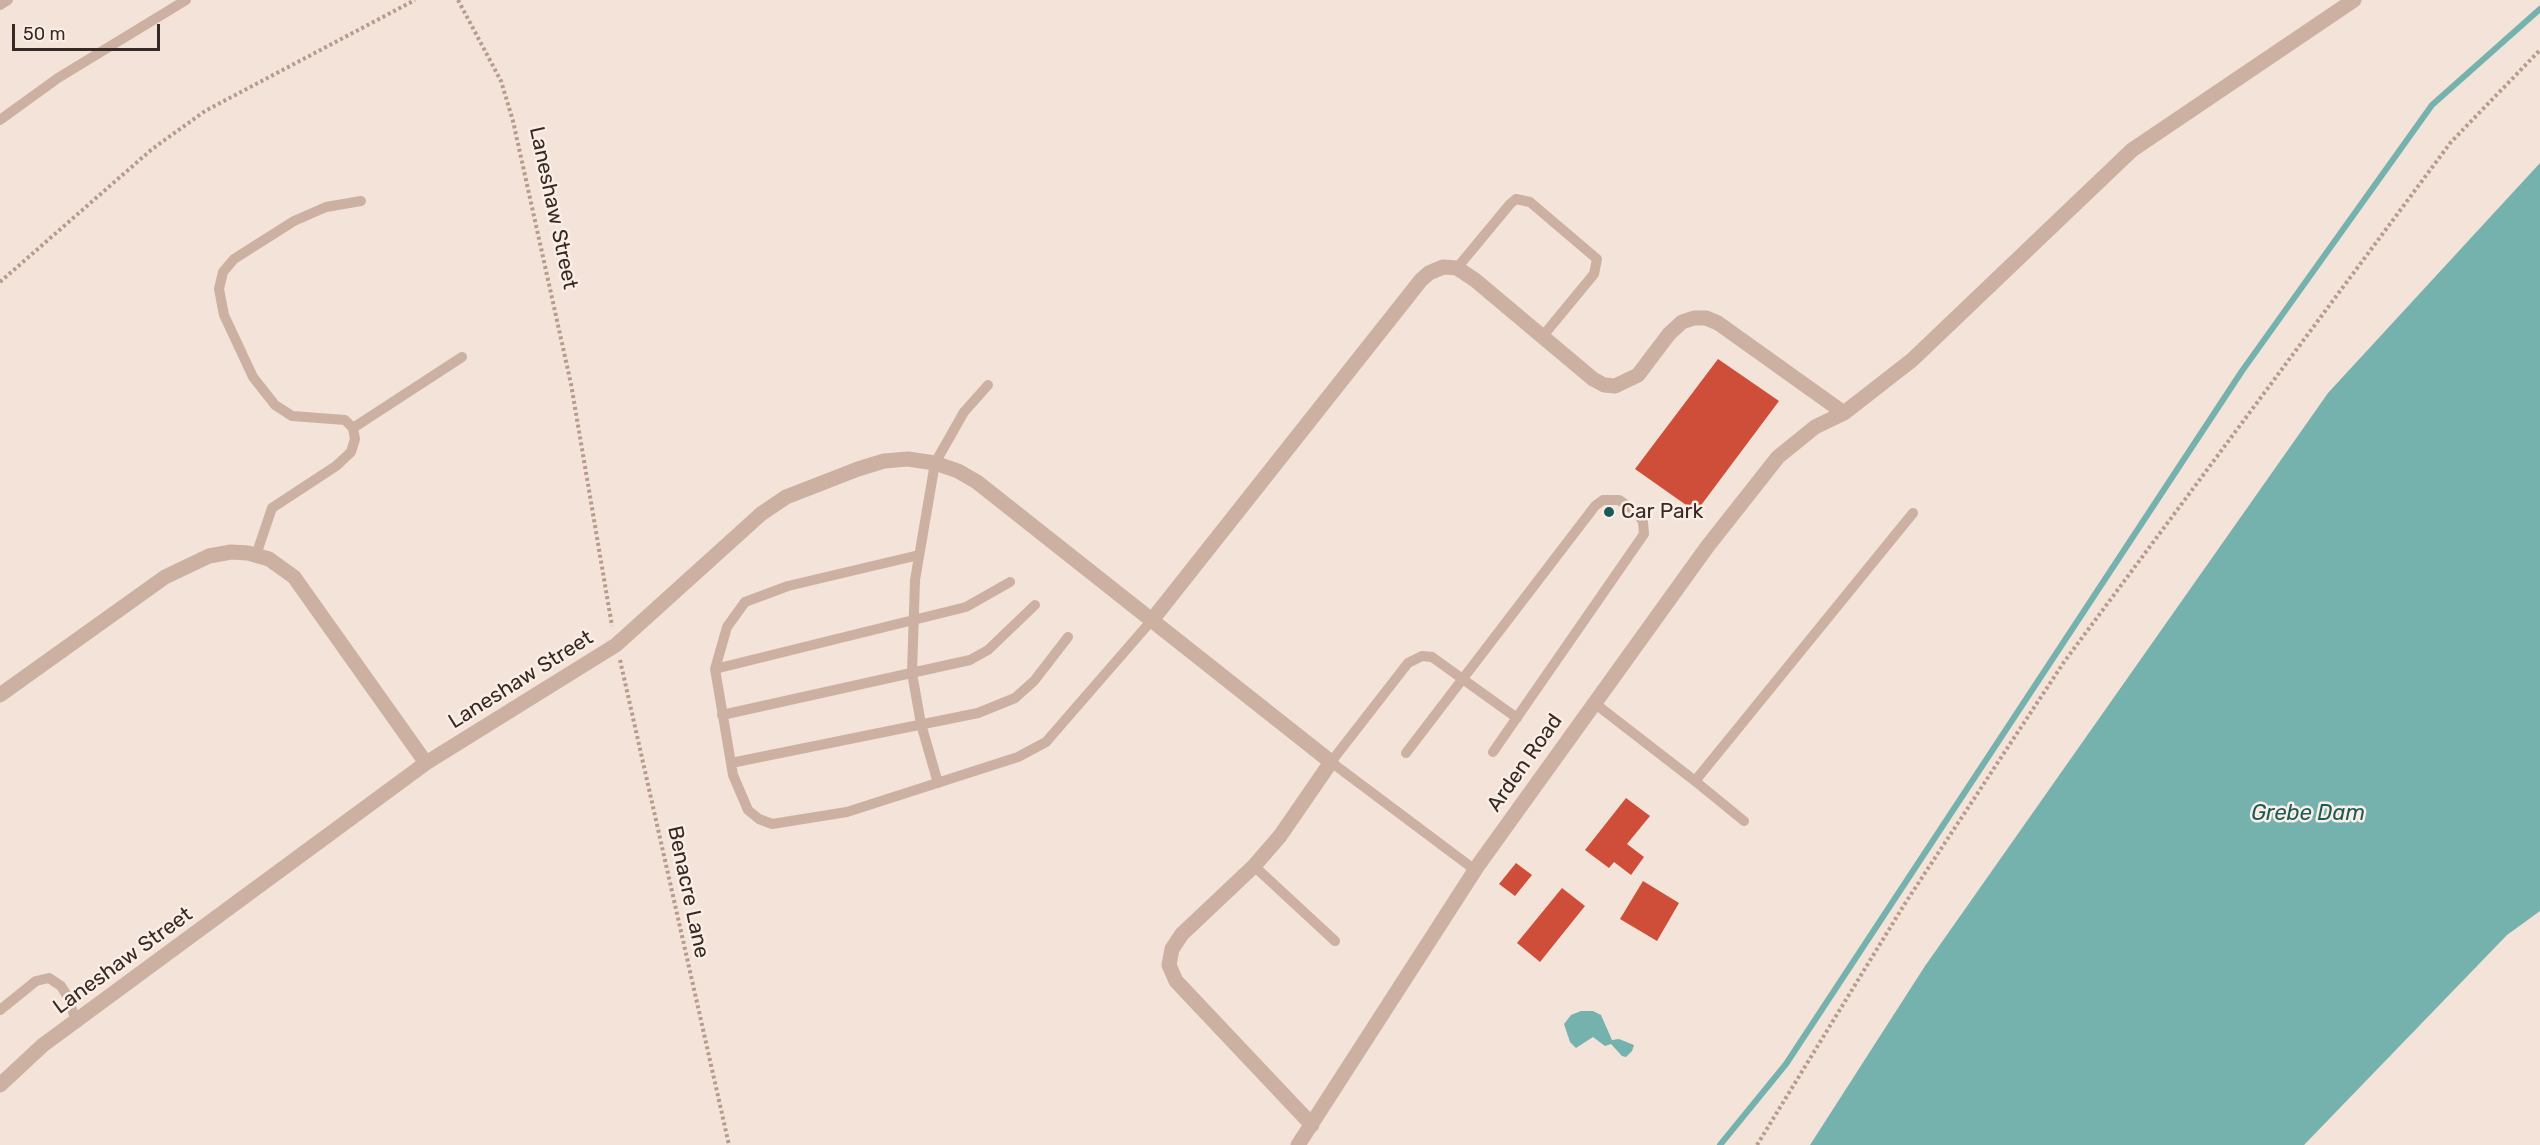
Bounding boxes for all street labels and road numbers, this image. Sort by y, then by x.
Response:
street label: Laneshaw Street [523,124,583,292]
street label: Laneshaw Street [444,625,598,735]
street label: Arden Road [1482,709,1568,817]
street label: Benacre Lane [662,824,714,960]
street label: Laneshaw Street [49,902,197,1020]

